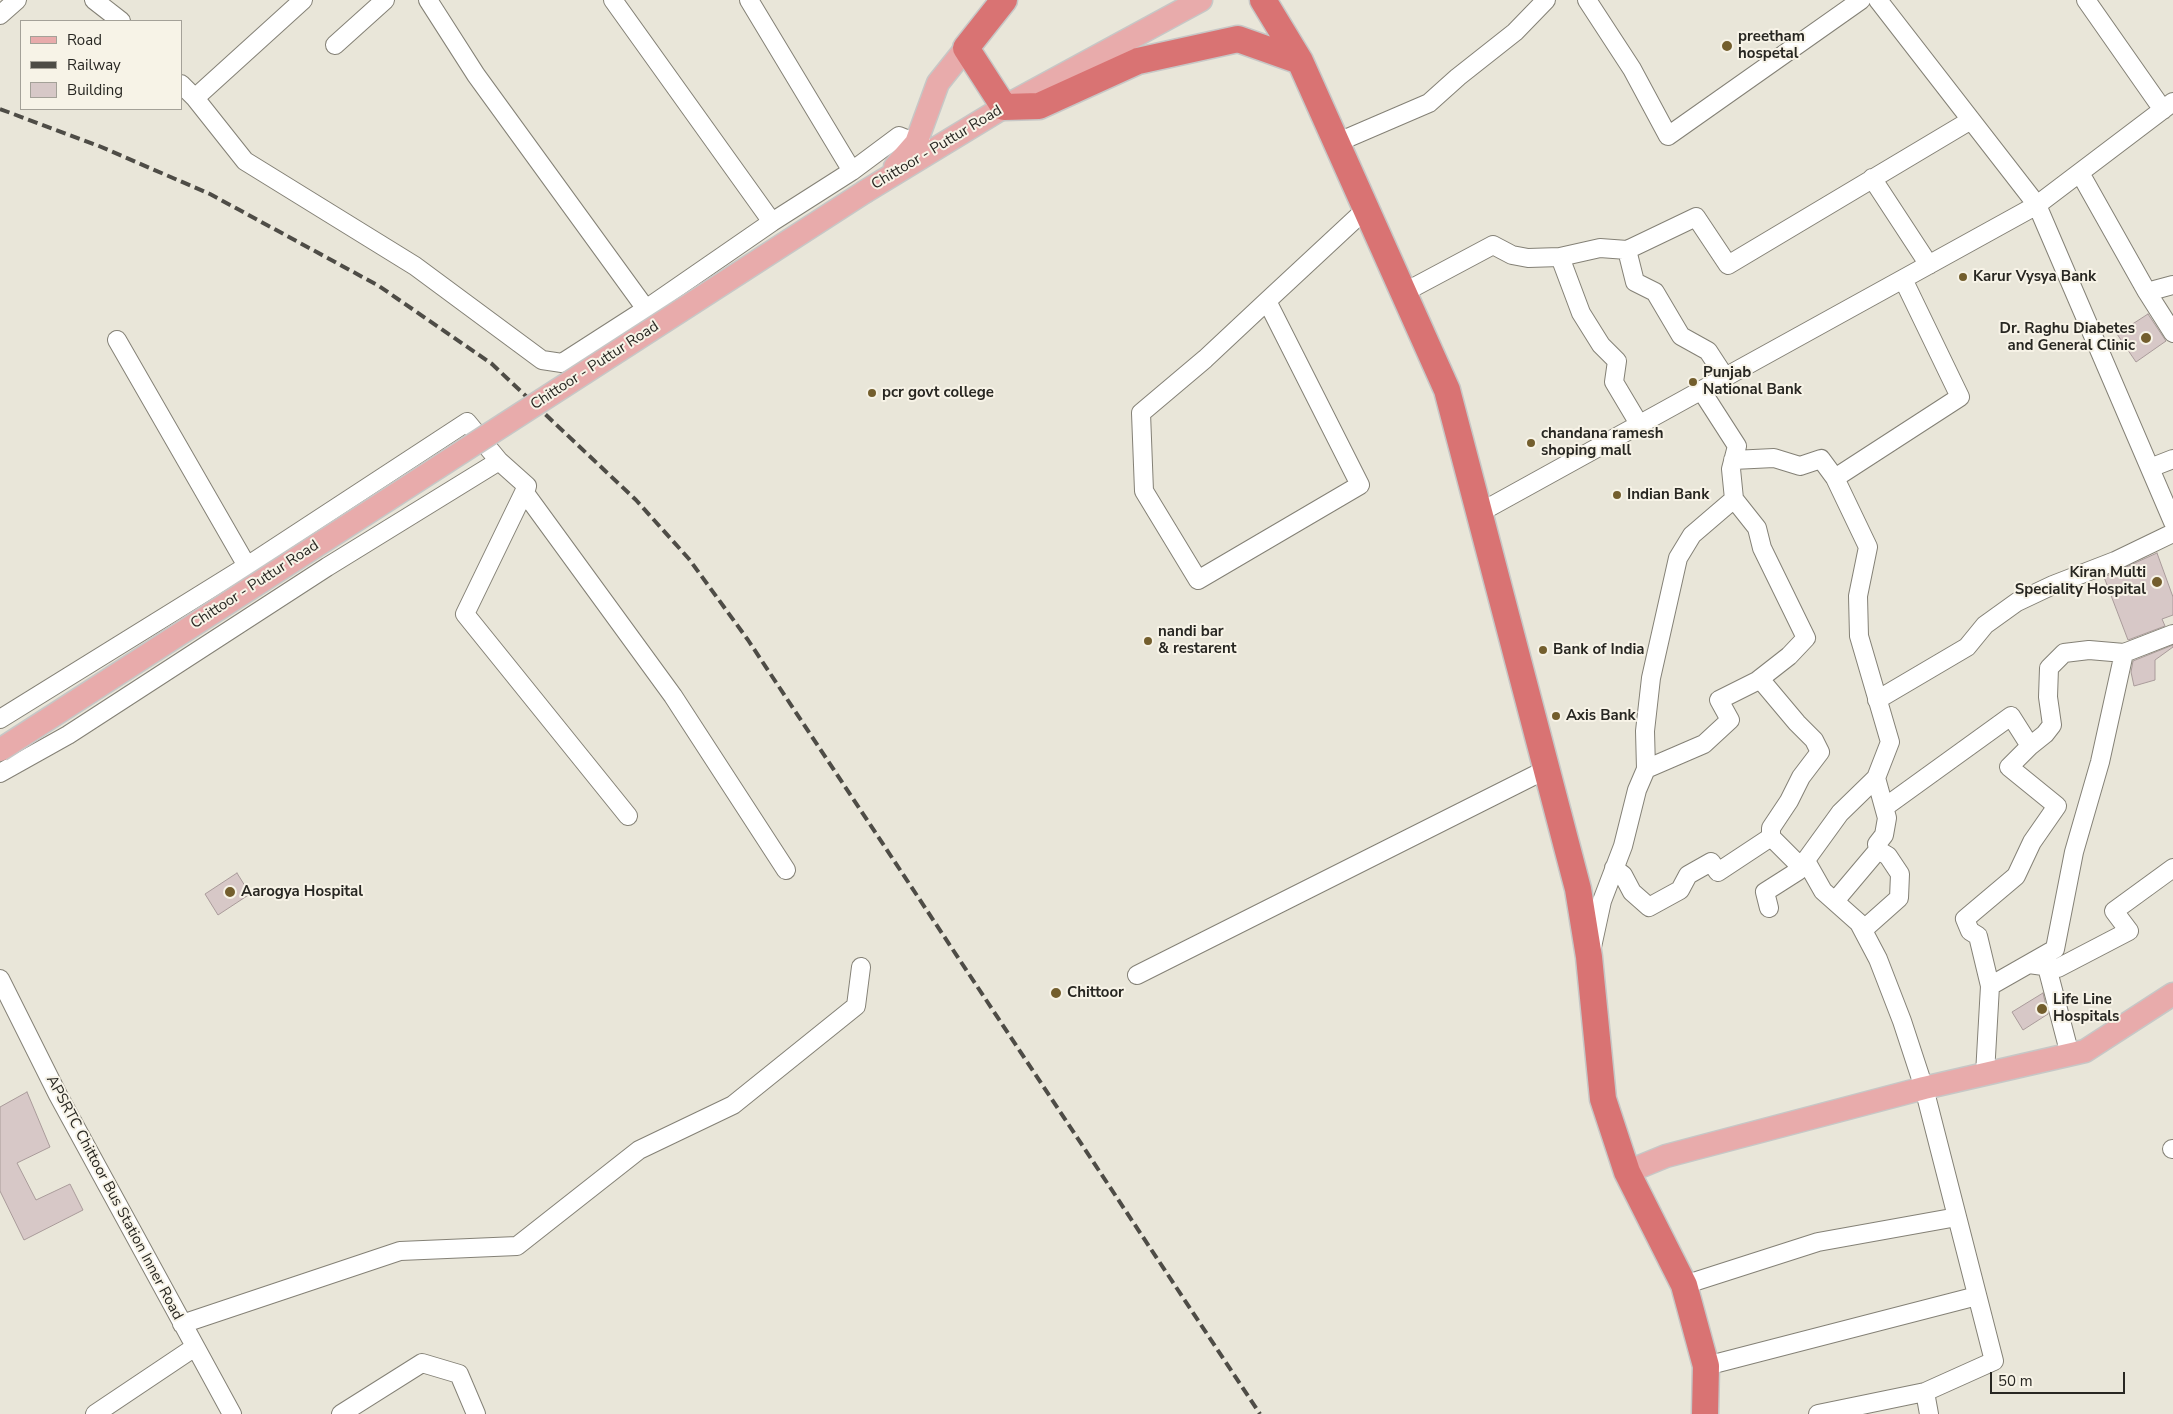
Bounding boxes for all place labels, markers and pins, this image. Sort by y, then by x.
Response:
place label: preetham hospetal [1738,28,1805,63]
marker: preetham hospetal [1720,39,1734,53]
place label: Karur Vysya Bank [1973,268,2096,286]
marker: Karur Vysya Bank [1957,271,1969,283]
place label: Dr. Raghu Diabetes and General Clinic [2000,320,2135,355]
marker: Dr. Raghu Diabetes and General Clinic [2139,331,2153,345]
place label: Punjab National Bank [1703,364,1802,399]
marker: Punjab National Bank [1687,376,1699,388]
place label: pcr govt college [882,384,994,402]
marker: pcr govt college [866,387,878,399]
place label: chandana ramesh shoping mall [1541,425,1663,460]
marker: chandana ramesh shoping mall [1525,437,1537,449]
place label: Indian Bank [1627,486,1709,504]
marker: Indian Bank [1611,489,1623,501]
place label: Kiran Multi Speciality Hospital [2015,564,2146,599]
marker: Kiran Multi Speciality Hospital [2150,575,2164,589]
place label: nandi bar & restarent [1158,623,1236,658]
marker: nandi bar & restarent [1142,635,1154,647]
place label: Bank of India [1553,641,1644,659]
marker: Bank of India [1537,644,1549,656]
place label: Axis Bank [1566,707,1636,725]
marker: Axis Bank [1550,710,1562,722]
place label: Aarogya Hospital [241,883,363,901]
marker: Aarogya Hospital [223,885,237,899]
place label: Chittoor [1067,984,1124,1002]
marker: Chittoor [1049,986,1063,1000]
place label: Life Line Hospitals [2053,991,2119,1026]
marker: Life Line Hospitals [2035,1002,2049,1016]

